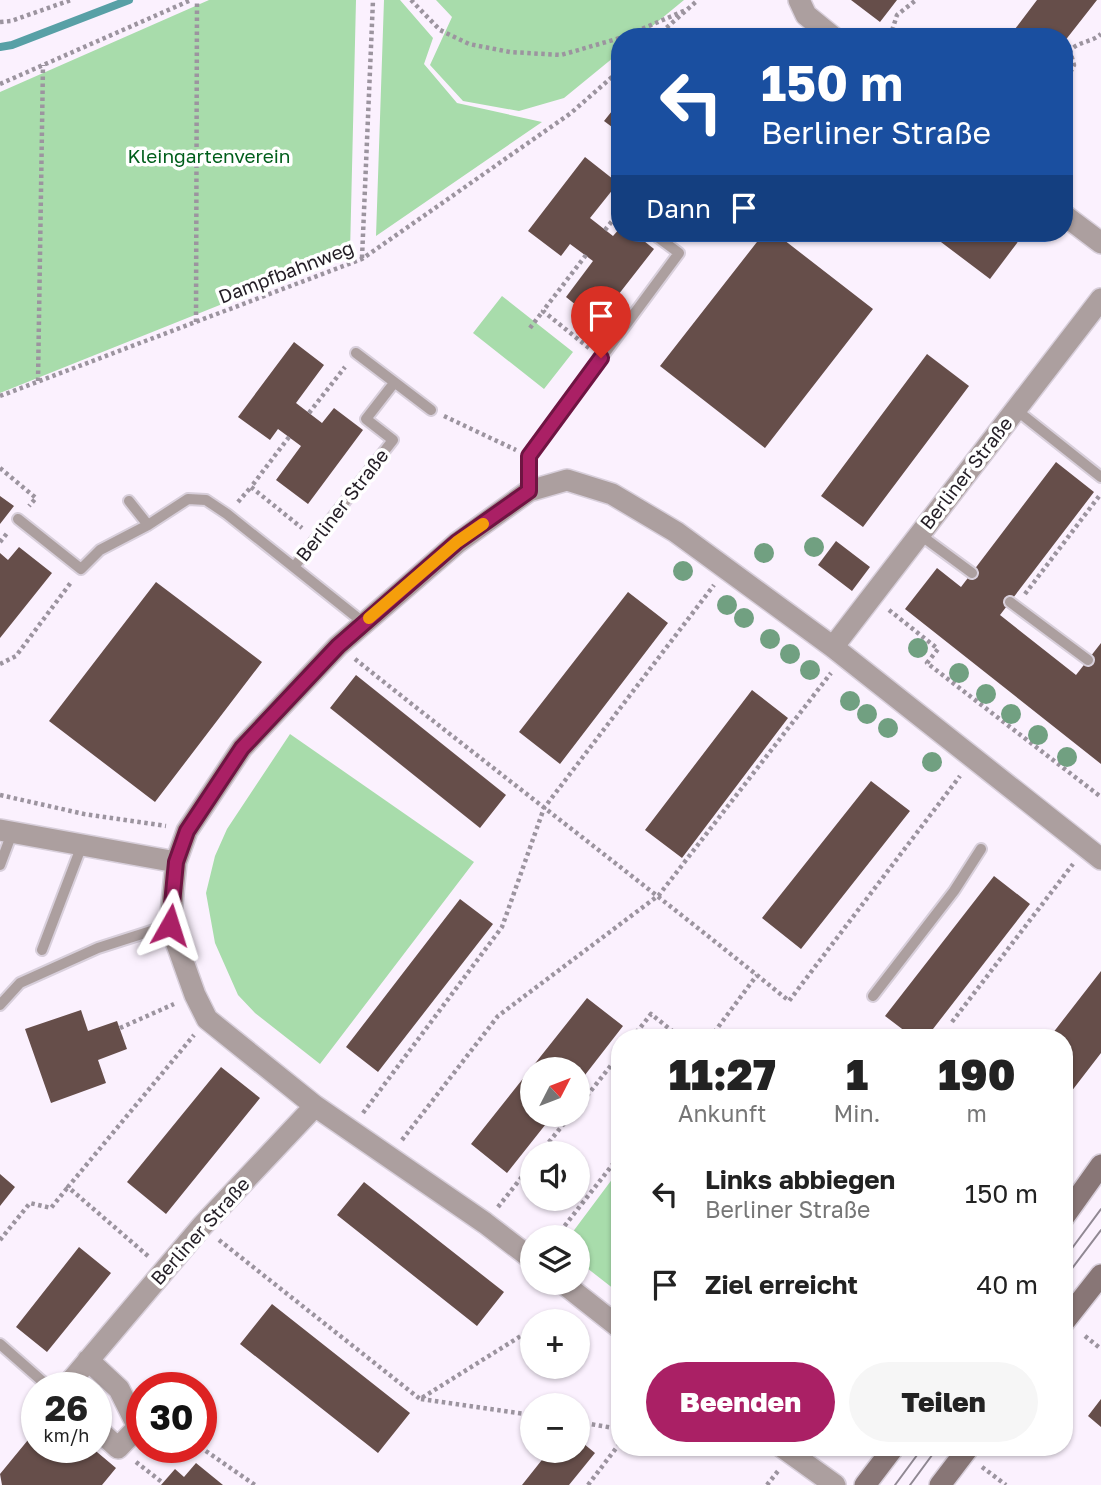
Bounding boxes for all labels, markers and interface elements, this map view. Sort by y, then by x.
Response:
text: 150 m [761,53,903,112]
icon: left [646,56,737,147]
text: Berliner Straße [761,113,991,151]
park label: Kleingartenverein [127,144,291,167]
icon: arrive [725,189,763,227]
text: Dann [646,193,711,224]
street label: Dampfbahnweg [215,235,357,308]
pin [571,286,631,358]
icon: arrive [582,297,620,335]
street label: Berliner Straße [915,412,1017,534]
street label: Berliner Straße [291,444,393,566]
position arrow [133,888,207,962]
text: 11:27 [669,1049,776,1099]
text: 1 [846,1049,868,1099]
text: 190 [938,1049,1015,1099]
north arrow [520,1057,590,1127]
map controls [520,1057,590,1463]
text: Ankunft [678,1099,766,1127]
text: Min. [834,1099,881,1127]
text: m [967,1099,987,1127]
button: sound [520,1141,590,1211]
text: Links abbiegen [705,1164,895,1195]
street label: Berliner Straße [145,1172,254,1289]
icon: left [646,1175,684,1213]
text: 150 m [965,1178,1038,1209]
text: Berliner Straße [705,1195,870,1223]
button: layers [520,1225,590,1295]
icon: arrive [646,1266,684,1304]
text: Ziel erreicht [705,1269,858,1300]
text: 40 m [977,1269,1038,1300]
button: + [520,1309,590,1379]
button: Beenden [646,1362,835,1442]
button: Teilen [849,1362,1038,1442]
speed limit sign: 30 [126,1372,217,1463]
text: 26 [45,1387,88,1429]
button: − [520,1393,590,1463]
text: km/h [44,1424,89,1446]

